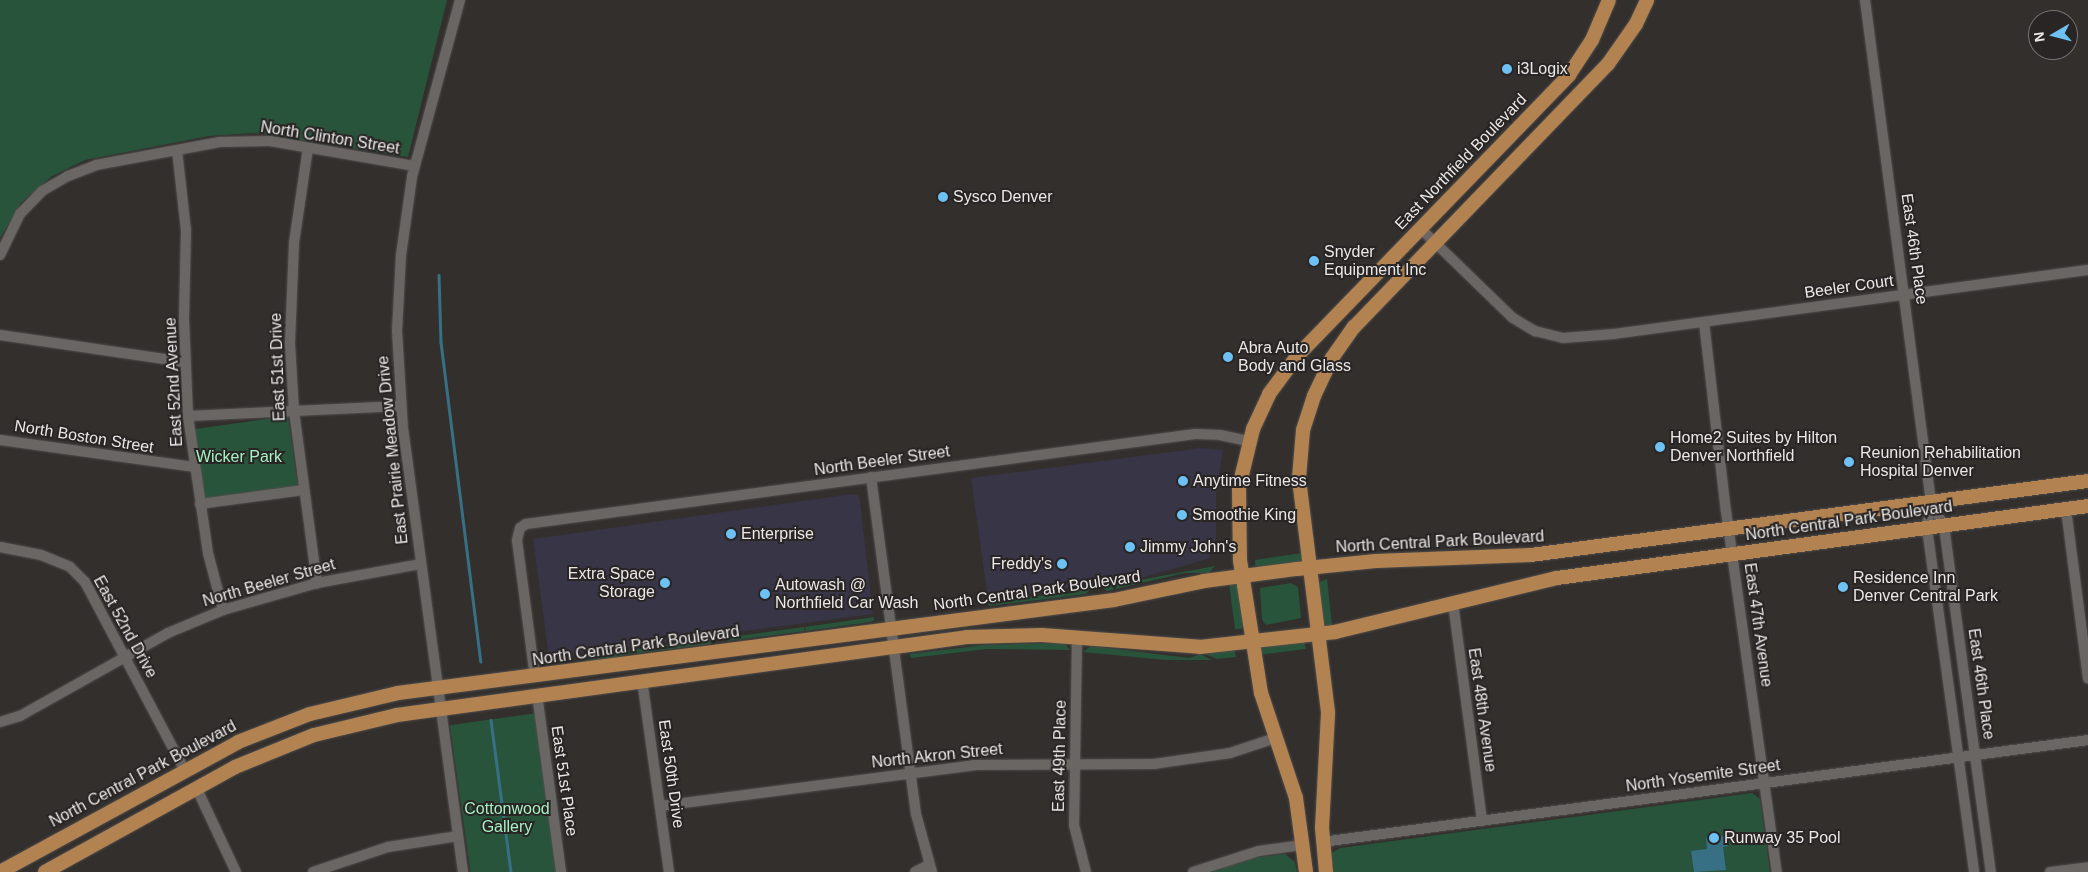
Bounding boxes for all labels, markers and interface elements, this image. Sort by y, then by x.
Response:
north arrow [2028,10,2078,60]
text: N [2031,31,2048,43]
place label: i3Logix [1517,59,1568,79]
marker: i3Logix [1501,63,1513,75]
street label: East Northfield Boulevard [1391,90,1531,234]
street label: North Clinton Street [259,118,401,158]
place label: Sysco Denver [953,187,1053,207]
marker: Sysco Denver [937,191,949,203]
street label: East 46th Place [1897,192,1931,306]
place label: Snyder Equipment Inc [1324,242,1426,280]
marker: Snyder Equipment Inc [1308,255,1320,267]
street label: Beeler Court [1803,271,1895,303]
street label: East 51st Drive [267,312,289,422]
street label: East 52nd Avenue [161,316,187,448]
place label: Abra Auto Body and Glass [1238,338,1351,376]
marker: Abra Auto Body and Glass [1222,351,1234,363]
street label: East Prairie Meadow Drive [374,355,412,545]
street label: North Boston Street [13,417,155,457]
place label: Home2 Suites by Hilton Denver Northfield [1670,428,1837,466]
marker: Home2 Suites by Hilton Denver Northfield [1654,441,1666,453]
street label: North Beeler Street [813,442,951,480]
place label: Reunion Rehabilitation Hospital Denver [1860,443,2021,481]
park label: Wicker Park [196,447,282,467]
marker: Reunion Rehabilitation Hospital Denver [1842,455,1856,469]
place label: Anytime Fitness [1193,471,1307,491]
marker: Anytime Fitness [1177,475,1189,487]
street label: North Central Park Boulevard [1744,497,1954,545]
place label: Smoothie King [1192,505,1296,525]
marker: Smoothie King [1176,509,1188,521]
place label: Enterprise [741,524,814,544]
street label: North Central Park Boulevard [1335,527,1545,557]
marker: Enterprise [725,528,737,540]
place label: Jimmy John's [1140,537,1236,557]
marker: Jimmy John's [1124,541,1136,553]
place label: Freddy's [991,554,1052,574]
street label: North Beeler Street [201,555,337,611]
marker: Freddy's [1056,558,1068,570]
street label: East 47th Avenue [1740,561,1776,689]
place label: Extra Space Storage [568,564,655,602]
street label: North Central Park Boulevard [932,567,1142,615]
place label: Residence Inn Denver Central Park [1853,568,1998,606]
street label: East 52nd Drive [89,573,161,681]
place label: Autowash @ Northfield Car Wash [775,575,918,613]
marker: Extra Space Storage [659,577,671,589]
marker: Residence Inn Denver Central Park [1837,581,1849,593]
marker: Autowash @ Northfield Car Wash [759,588,771,600]
street label: North Central Park Boulevard [531,622,741,670]
street label: East 46th Place [1964,627,1998,741]
street label: East 48th Avenue [1464,646,1500,774]
street label: East 49th Place [1049,700,1071,812]
street label: North Central Park Boulevard [46,716,240,832]
street label: East 50th Drive [654,719,688,829]
street label: East 51st Place [547,725,581,837]
street label: North Akron Street [870,740,1004,772]
street label: North Yosemite Street [1624,756,1782,796]
park label: Cottonwood Gallery [464,799,550,837]
place label: Runway 35 Pool [1724,828,1841,848]
marker: Runway 35 Pool [1708,832,1720,844]

